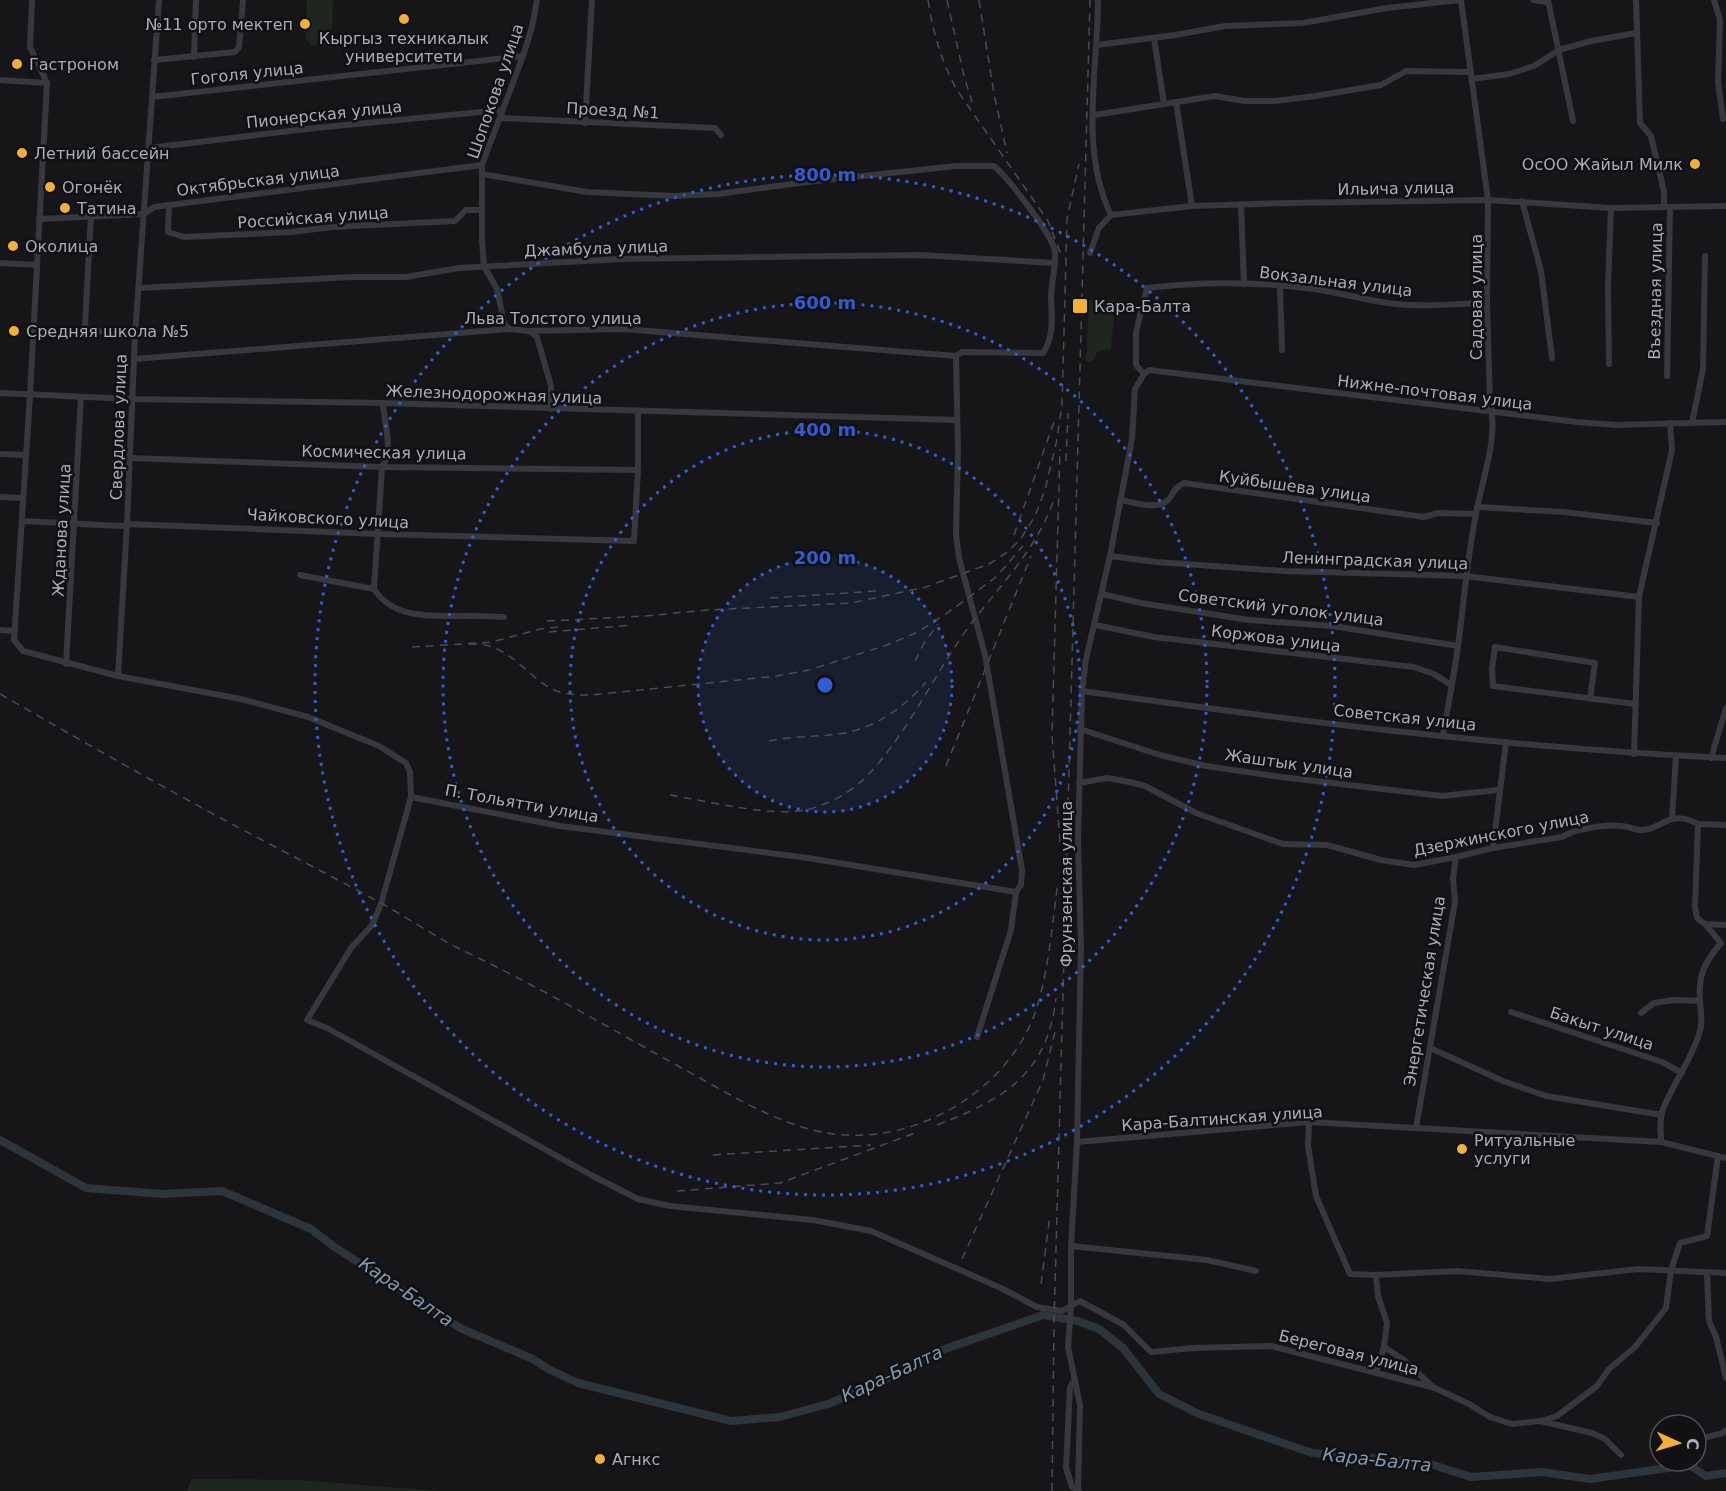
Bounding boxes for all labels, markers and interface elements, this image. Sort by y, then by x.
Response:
marker: Кыргыз техникалык университети [397,12,411,26]
place label: №11 орто мектеп [146,15,293,34]
marker: №11 орто мектеп [298,17,312,31]
street label: Шопокова улица [463,21,528,161]
place label: Кыргыз техникалык университети [319,29,489,66]
place label: Гастроном [29,55,119,74]
marker: Гастроном [10,57,24,71]
street label: Гоголя улица [190,58,304,89]
street label: Пионерская улица [245,97,403,132]
street label: Проезд №1 [566,99,660,122]
place label: Летний бассейн [34,144,170,163]
marker: Летний бассейн [15,146,29,160]
place label: ОсОО Жайыл Милк [1522,155,1683,174]
marker: ОсОО Жайыл Милк [1688,157,1702,171]
street label: Октябрьская улица [175,161,341,200]
text: 800 m [794,164,856,185]
place label: Огонёк [62,178,123,197]
street label: Ильича улица [1337,178,1455,199]
marker: Огонёк [43,180,57,194]
place label: Татина [76,199,137,218]
marker: Татина [58,201,72,215]
street label: Российская улица [237,203,389,232]
street label: Въездная улица [1645,222,1666,360]
street label: Садовая улица [1467,234,1486,360]
street label: Джамбула улица [524,236,668,261]
place label: Околица [25,237,98,256]
marker: Околица [6,239,20,253]
street label: Вокзальная улица [1258,263,1414,300]
text: 600 m [794,292,856,313]
marker: Кара-Балта [1071,297,1089,315]
place label: Кара-Балта [1094,297,1191,316]
street label: Льва Толстого улица [464,309,642,328]
place label: Средняя школа №5 [26,322,189,341]
marker: Средняя школа №5 [7,324,21,338]
street label: Свердлова улица [106,353,131,501]
street label: Нижне-почтовая улица [1336,371,1534,414]
street label: Железнодорожная улица [385,381,603,408]
text: 400 m [794,419,856,440]
street label: Космическая улица [301,442,467,463]
street label: Жданова улица [49,463,74,597]
street label: Куйбышева улица [1218,466,1372,507]
street label: Чайковского улица [246,505,410,532]
text: 200 m [794,547,856,568]
street label: Ленинградская улица [1282,548,1468,573]
street label: Советский уголок улица [1177,585,1385,630]
street label: Коржова улица [1210,621,1342,656]
centre of rings [815,675,835,695]
street label: Советская улица [1333,701,1477,734]
street label: Жаштык улица [1224,745,1354,782]
street label: П. Тольятти улица [443,781,600,826]
street label: Фрунзенская улица [1057,801,1076,967]
street label: Дзержинского улица [1412,807,1591,860]
street label: Энергетическая улица [1400,894,1449,1088]
street label: Бакыт улица [1547,1003,1656,1054]
street label: Кара-Балтинская улица [1121,1102,1323,1135]
place label: Ритуальные услуги [1474,1131,1575,1168]
marker: Ритуальные услуги [1455,1142,1469,1156]
water label: Кара-Балта [355,1252,457,1331]
street label: Береговая улица [1277,1326,1421,1379]
water label: Кара-Балта [838,1341,946,1406]
north arrow [1648,1413,1708,1473]
text: С [1683,1437,1702,1451]
water label: Кара-Балта [1322,1443,1432,1476]
place label: Агнкс [612,1450,660,1469]
marker: Агнкс [593,1452,607,1466]

